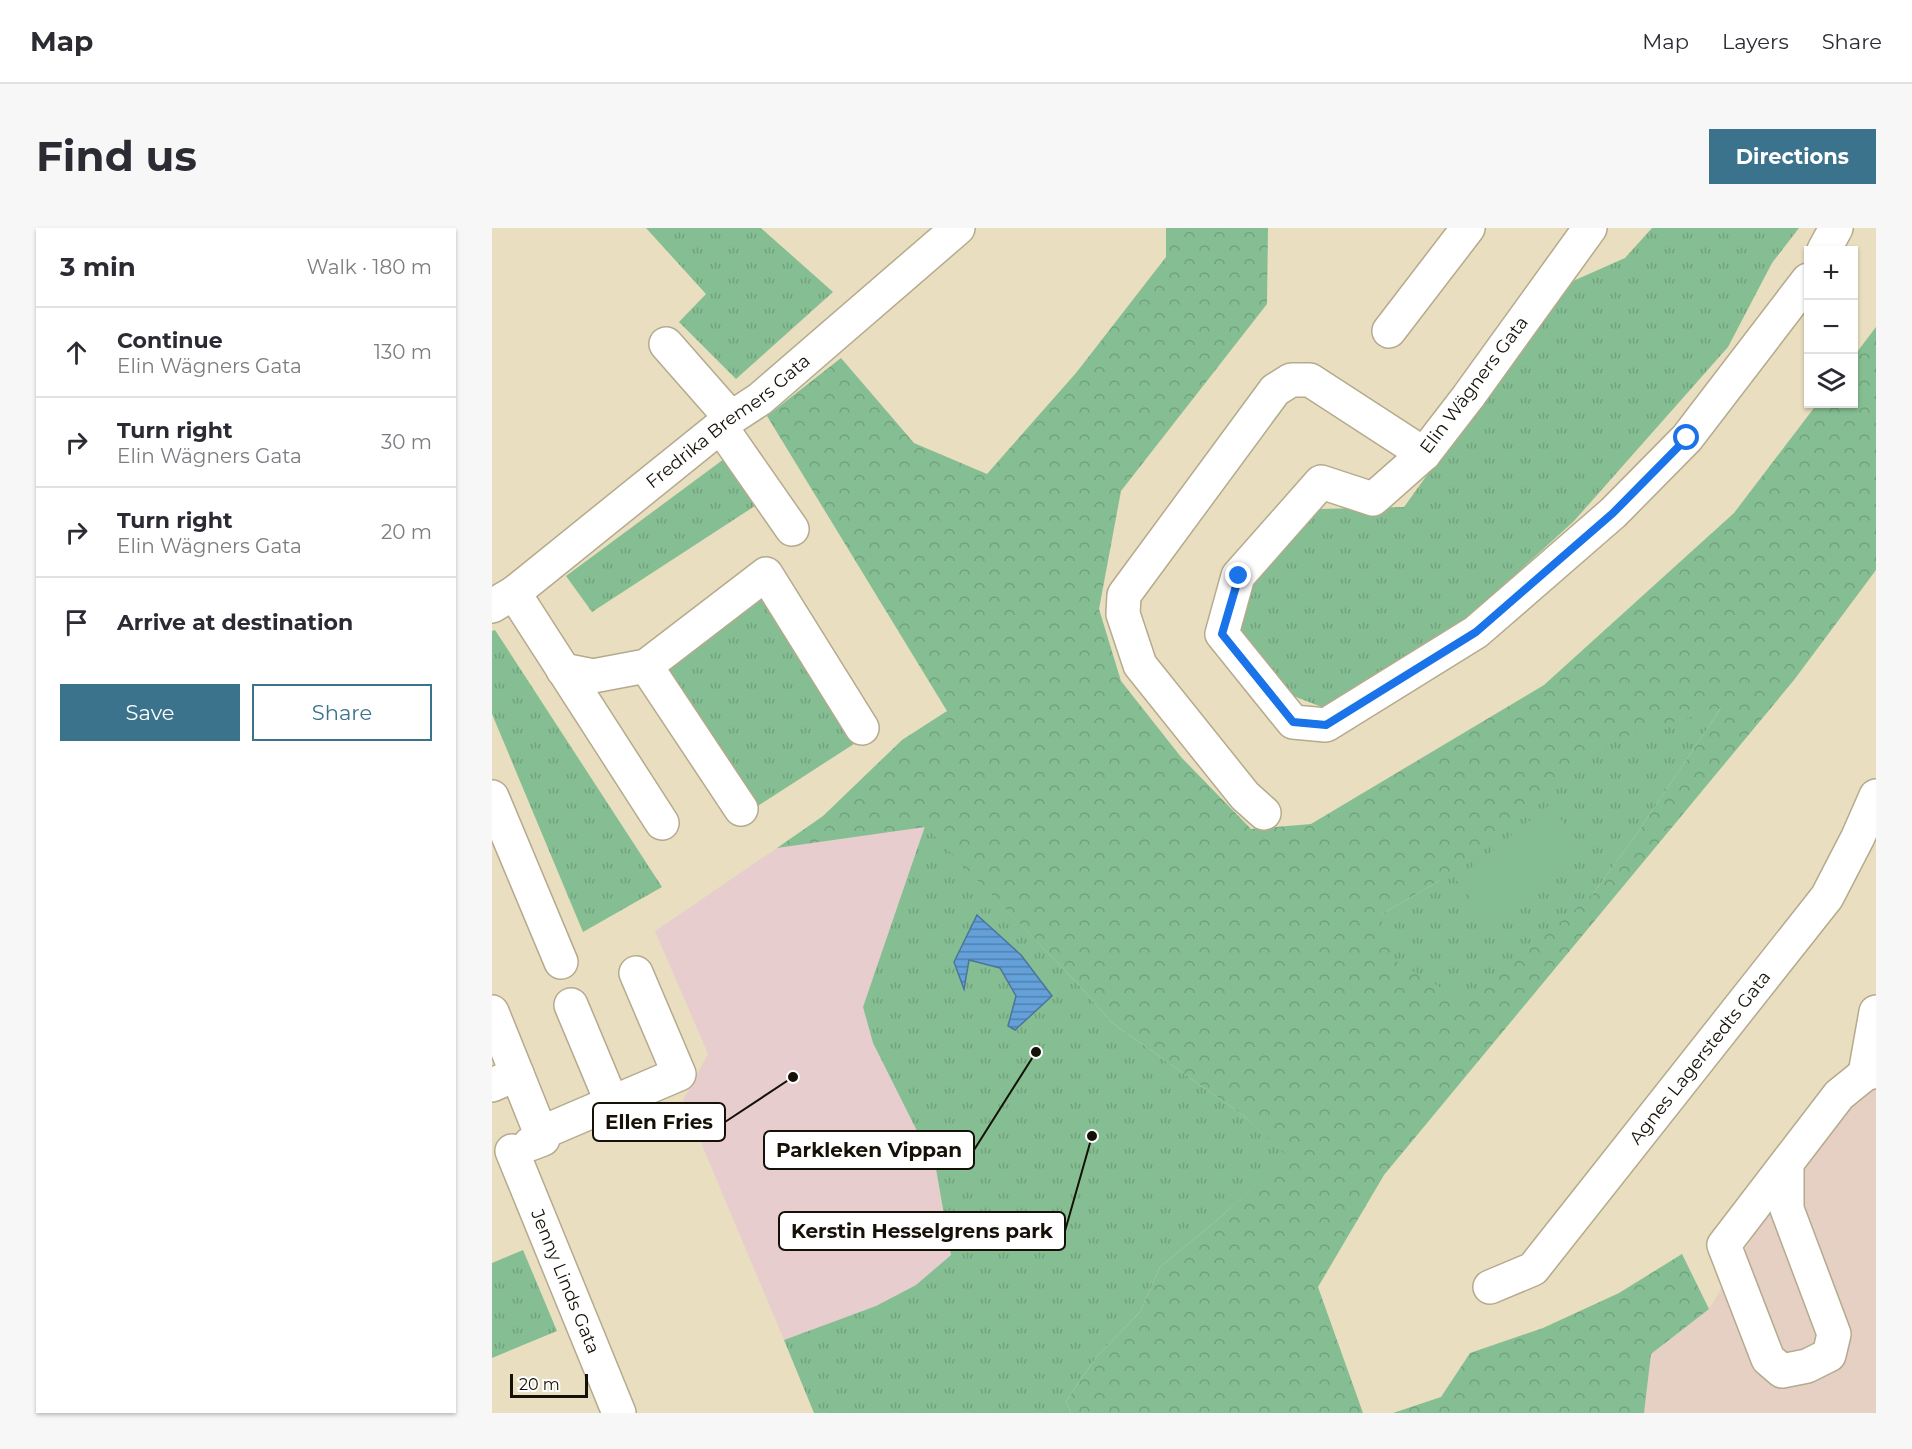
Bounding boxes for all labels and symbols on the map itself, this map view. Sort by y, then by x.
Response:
street label: Elin Wägners Gata [1415,312,1533,458]
street label: Fredrika Bremers Gata [642,350,815,493]
route start [1673,424,1699,450]
route end [1225,562,1251,588]
street label: Agnes Lagerstedts Gata [1625,966,1775,1149]
callout: Ellen Fries [593,1103,725,1141]
text: Ellen Fries [605,1110,713,1134]
callout: Parkleken Vippan [764,1131,974,1169]
text: Parkleken Vippan [776,1138,962,1162]
street label: Jenny Linds Gata [526,1205,605,1357]
callout: Kerstin Hesselgrens park [779,1212,1065,1250]
text: Kerstin Hesselgrens park [791,1219,1054,1243]
scale bar [510,1371,588,1398]

